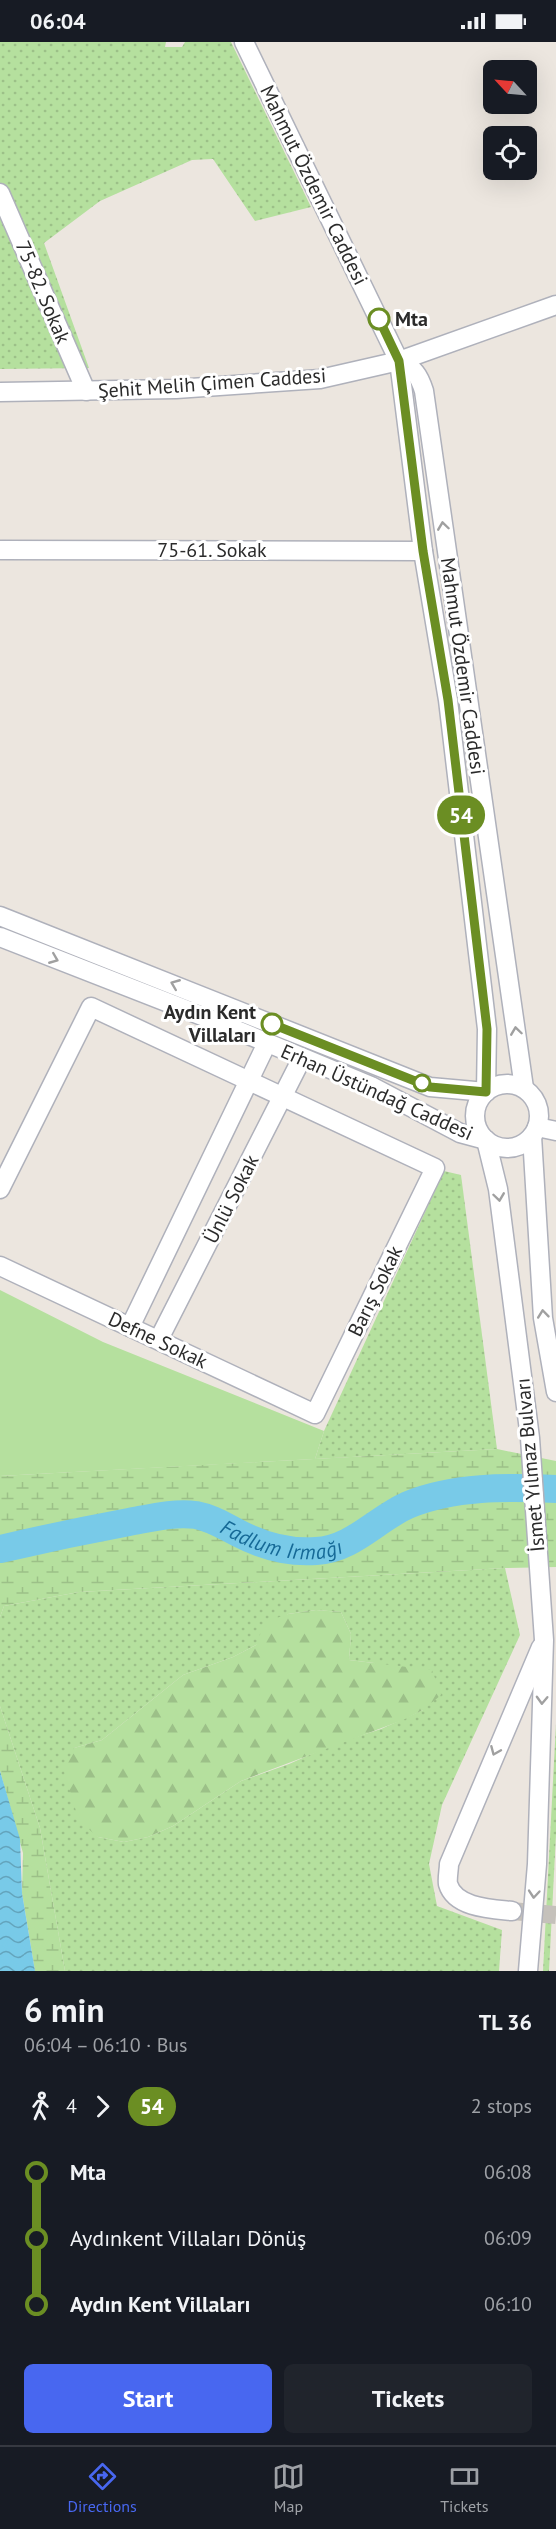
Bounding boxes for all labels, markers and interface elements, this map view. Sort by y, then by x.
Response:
text: 06:04 [30,7,86,35]
north arrow [483,60,537,114]
map controls [483,60,537,180]
street label: Mahmut Özdemir Caddesi [254,81,374,289]
button: locate [483,126,537,180]
street label: 75-82. Sokak [10,237,76,348]
place label: Mta [395,306,428,332]
marker: Mta [368,308,390,330]
street label: Şehit Melih Çimen Caddesi [97,362,327,404]
one-way arrow [437,521,450,530]
street label: 75-61. Sokak [157,537,267,563]
street label: Mahmut Özdemir Caddesi [435,556,491,776]
line badge: 54 [434,796,488,834]
text: 54 [449,802,473,829]
one-way arrow [48,952,59,964]
one-way arrow [170,979,181,991]
place label: Aydın Kent Villaları [164,999,256,1048]
marker: Aydın Kent Villaları [261,1013,283,1035]
one-way arrow [510,1026,522,1035]
street label: Erhan Üstündağ Caddesi [277,1038,477,1146]
unlabelled marker [413,1074,431,1092]
street label: Ünlü Sokak [198,1150,265,1248]
one-way arrow [492,1193,504,1202]
street label: Barış Sokak [342,1241,408,1341]
street label: Defne Sokak [104,1306,212,1374]
one-way arrow [537,1309,550,1319]
street label: İsmet Yılmaz Bulvarı [509,1377,551,1553]
water label: Fadlum Irmağı [216,1513,346,1565]
one-way arrow [536,1695,548,1704]
one-way arrow [490,1744,502,1755]
one-way arrow [528,1890,541,1899]
text: 6 min [24,1988,105,2031]
text: TL 36 [479,2008,532,2036]
text: 06:04 – 06:10 · Bus [24,2032,188,2058]
icon: walk [24,2090,57,2123]
icon: forward [86,2090,119,2123]
text: 4 [66,2093,77,2119]
text: 54 [140,2093,164,2120]
text: 2 stops [471,2093,532,2119]
text: Mta [70,2158,106,2186]
text: 06:08 [484,2159,532,2185]
text: Aydınkent Villaları Dönüş [70,2224,306,2252]
text: 06:09 [484,2225,532,2251]
text: Aydın Kent Villaları [70,2290,250,2318]
text: 06:10 [484,2291,532,2317]
button: Start [24,2364,272,2433]
button: Tickets [284,2364,532,2433]
tab: Directions [68,2460,137,2516]
tab: Map [272,2460,305,2516]
tab: Tickets [440,2460,488,2516]

